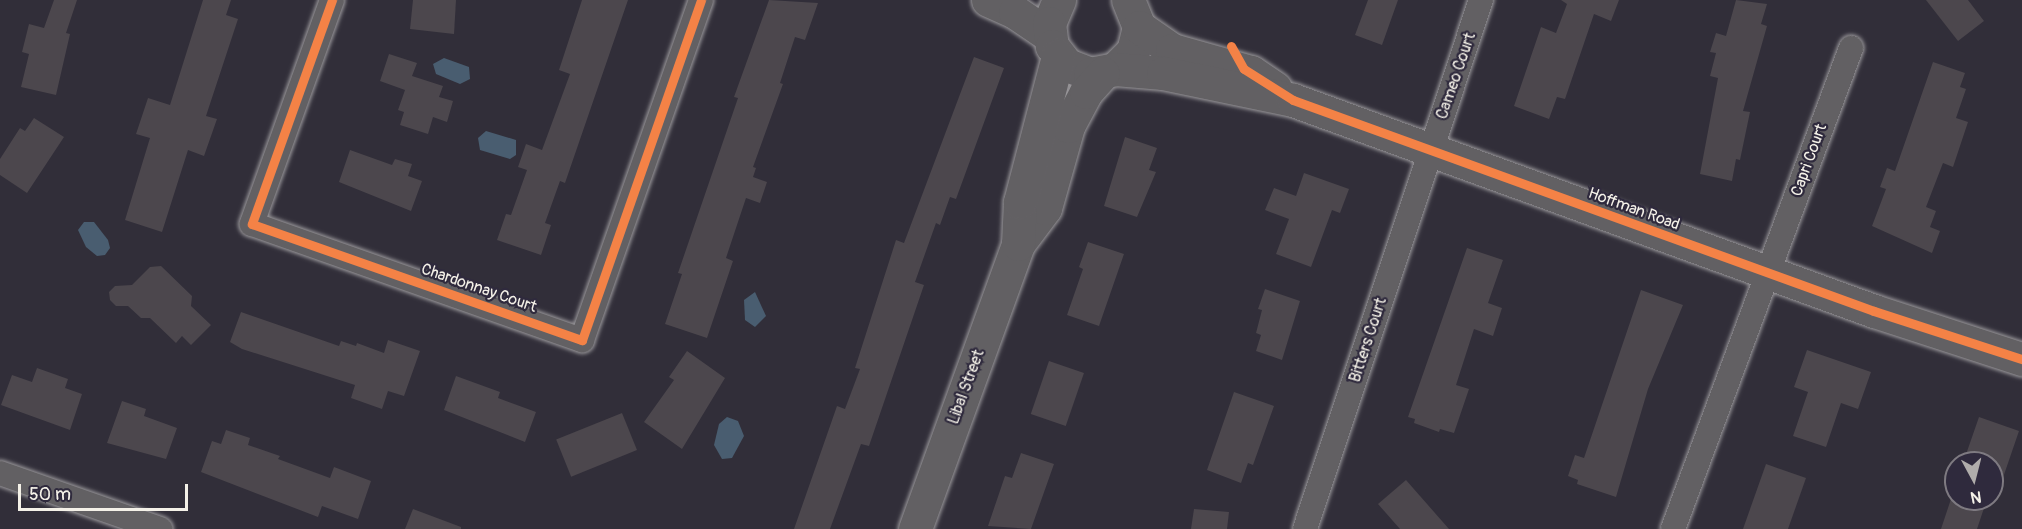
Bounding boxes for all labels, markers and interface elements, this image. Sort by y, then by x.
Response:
street label: Cameo Court [1432,30,1480,122]
street label: Capri Court [1787,121,1831,199]
street label: Hoffman Road [1586,184,1682,234]
street label: Chardonnay Court [419,259,539,317]
street label: Bitters Court [1345,295,1391,385]
street label: Libal Street [944,347,988,427]
north arrow [1944,451,2004,511]
scale bar [21,472,190,510]
text: 50 m [29,483,71,506]
text: N [1969,486,1983,507]

